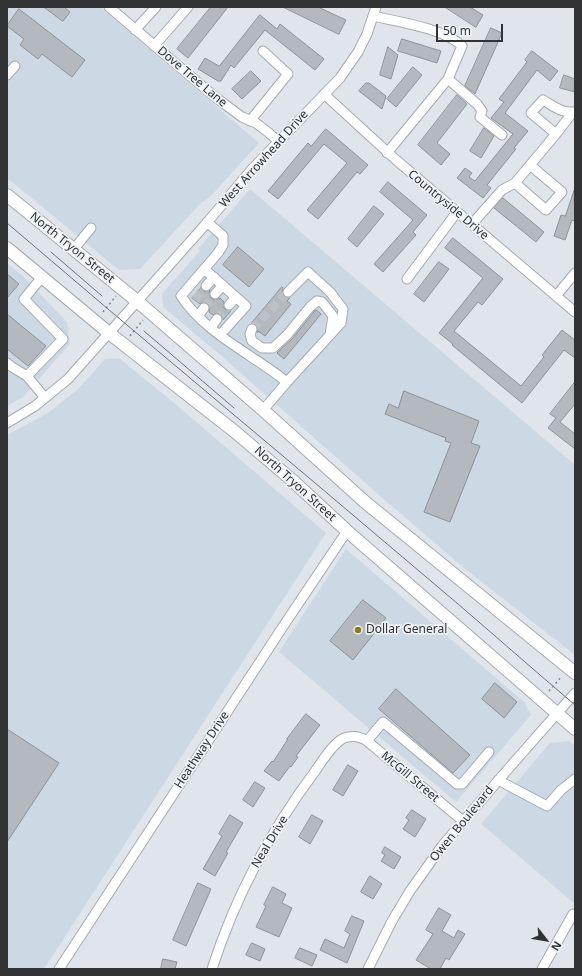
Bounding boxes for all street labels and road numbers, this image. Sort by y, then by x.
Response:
street label: Dove Tree Lane [154,44,230,110]
street label: West Arrowhead Drive [217,107,311,211]
street label: Countryside Drive [405,167,491,243]
street label: North Tryon Street [27,209,117,287]
street label: North Tryon Street [251,444,339,524]
street label: Heathway Drive [172,709,232,791]
street label: McGill Street [378,749,442,805]
street label: Owen Boulevard [427,783,497,865]
street label: Neal Drive [249,813,291,871]

